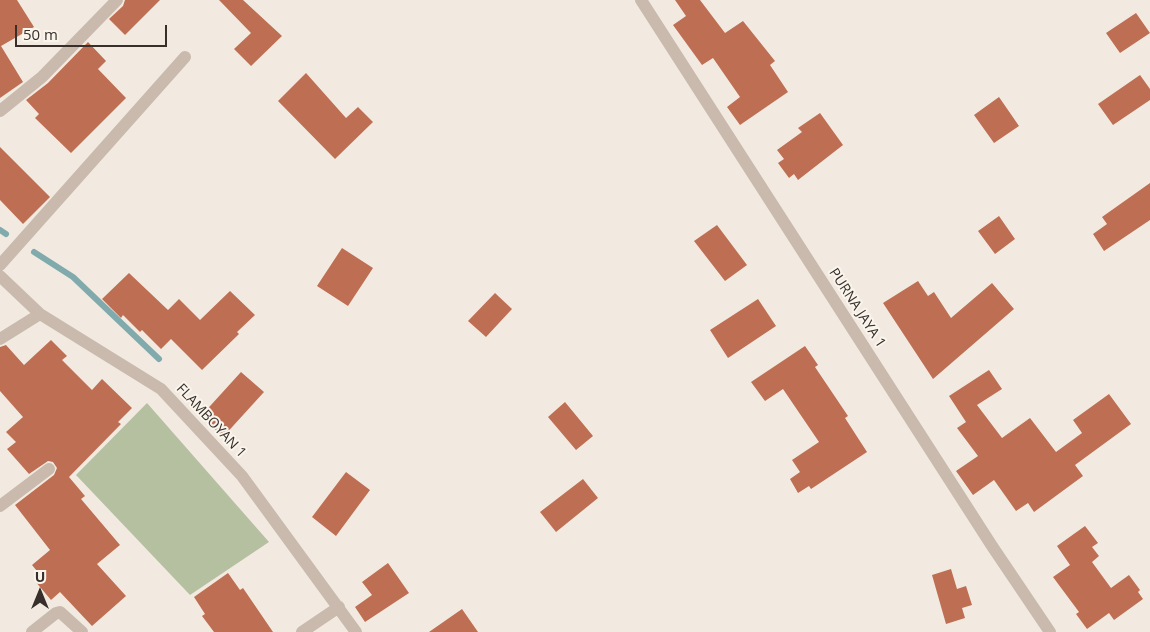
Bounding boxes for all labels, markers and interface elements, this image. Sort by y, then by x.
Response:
scale bar [18,15,170,47]
text: 50 m [23,24,58,44]
street label: PURNA JAYA 1 [825,265,889,351]
street label: FLAMBOYAN 1 [173,381,249,461]
north arrow [15,567,65,617]
text: U [35,567,45,586]

